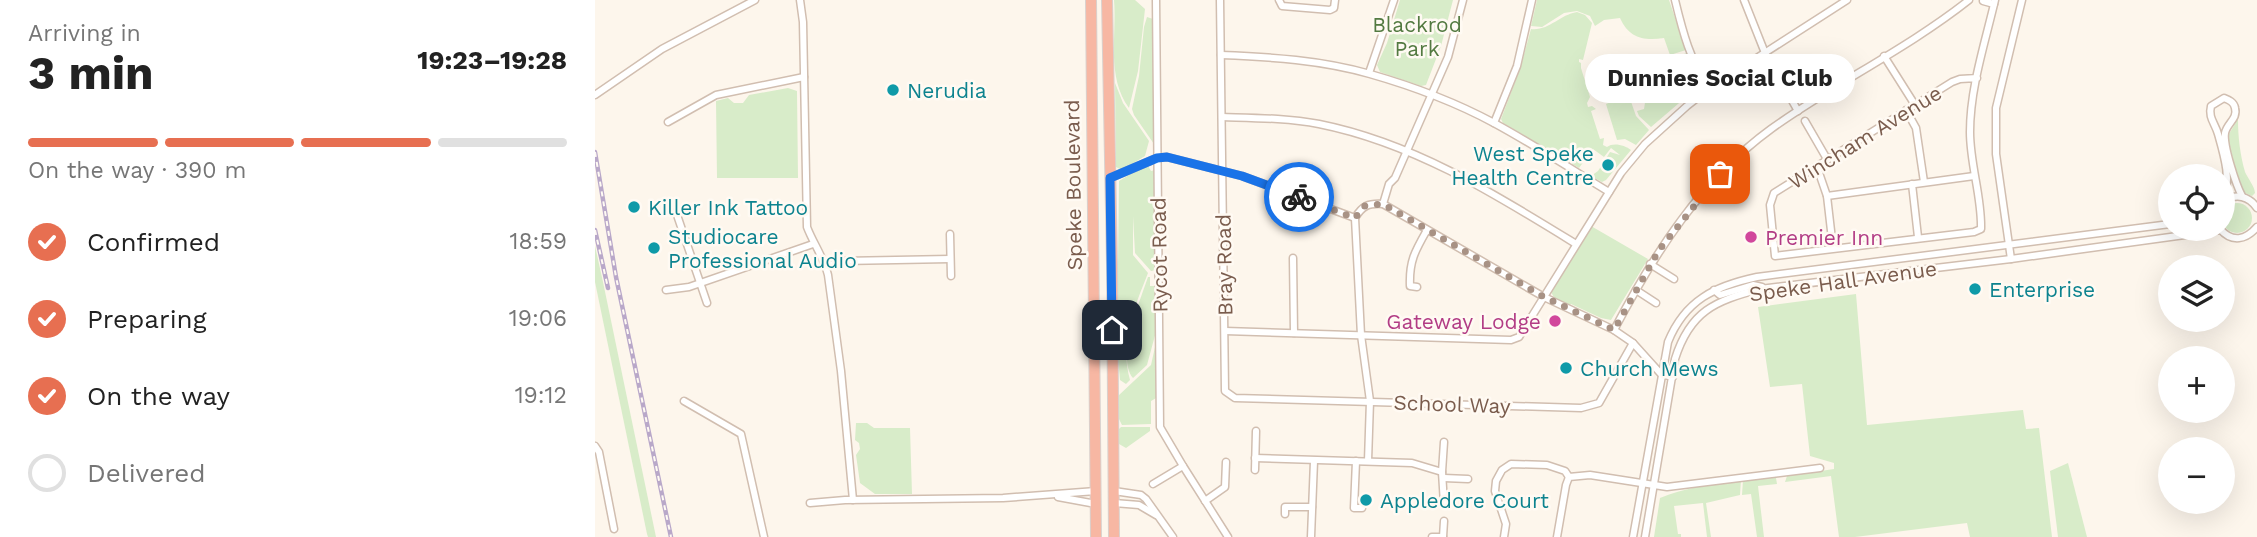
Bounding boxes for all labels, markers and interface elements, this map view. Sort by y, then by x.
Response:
park label: Blackrod Park [1372,12,1462,61]
text: Arriving in [28,20,141,47]
text: 19:23–19:28 [417,45,567,75]
text: 3 min [28,46,154,100]
callout: Dunnies Social Club [1585,55,1855,104]
text: Dunnies Social Club [1607,65,1833,92]
place label: Nerudia [907,78,987,103]
street label: Wincham Avenue [1784,80,1946,194]
marker: Nerudia [885,82,901,98]
street label: Speke Boulevard [1059,99,1087,271]
place label: West Speke Health Centre [1451,141,1594,190]
pin [1690,144,1750,204]
icon: bag [1701,155,1739,193]
text: On the way · 390 m [28,157,246,184]
marker: West Speke Health Centre [1600,157,1616,173]
courier [1264,162,1334,232]
map controls [2158,164,2235,514]
button: locate [2158,164,2235,241]
icon: bike [1280,178,1318,216]
place label: Killer Ink Tattoo [648,195,808,220]
street label: Rycot Road [1145,197,1173,313]
marker: Killer Ink Tattoo [626,199,642,215]
street label: Bray Road [1211,214,1237,316]
icon: check [28,223,66,261]
place label: Studiocare Professional Audio [668,224,857,273]
place label: Premier Inn [1765,225,1883,250]
text: Confirmed [87,227,220,257]
text: 18:59 [509,228,567,255]
marker: Premier Inn [1743,229,1759,245]
marker: Studiocare Professional Audio [646,240,662,256]
street label: Speke Hall Avenue [1748,255,1938,307]
button: layers [2158,255,2235,332]
place label: Enterprise [1989,277,2095,302]
marker: Enterprise [1967,281,1983,297]
icon: check [28,300,66,338]
pin [1082,300,1142,360]
text: Preparing [87,304,207,334]
text: 19:06 [509,305,567,332]
place label: Gateway Lodge [1386,309,1541,334]
icon: home [1093,311,1131,349]
marker: Gateway Lodge [1547,313,1563,329]
button: + [2158,346,2235,423]
place label: Church Mews [1580,356,1719,381]
marker: Church Mews [1558,360,1574,376]
icon: check [28,377,66,415]
text: On the way [87,381,230,411]
text: 19:12 [515,382,567,409]
street label: School Way [1393,389,1511,419]
button: − [2158,437,2235,514]
text: Delivered [87,458,206,488]
place label: Appledore Court [1380,488,1549,513]
marker: Appledore Court [1358,492,1374,508]

